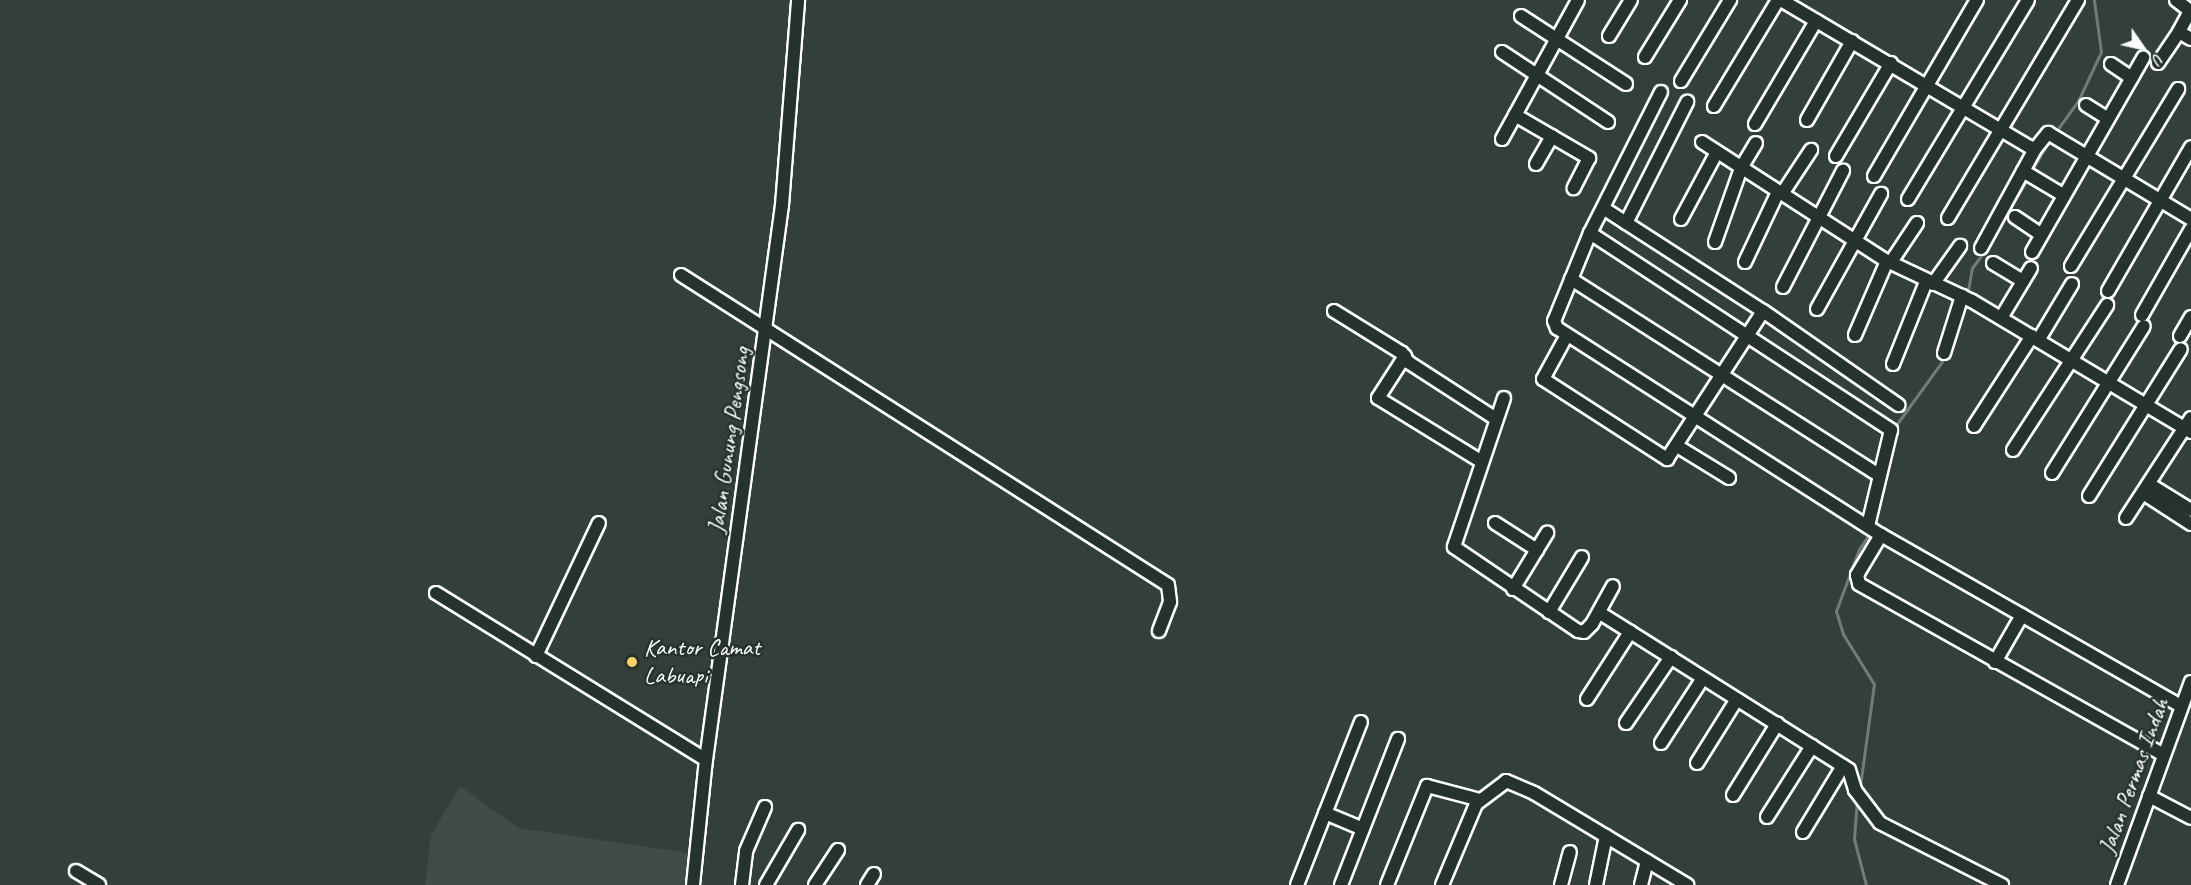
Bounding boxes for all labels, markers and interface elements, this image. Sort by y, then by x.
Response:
north arrow [2113,18,2173,78]
text: U [2147,49,2168,67]
street label: Jalan Gunung Pengsong [702,345,756,535]
place label: Kantor Camat Labuapi [644,634,760,690]
marker: Kantor Camat Labuapi [625,655,639,669]
street label: Jalan Permas Indah [2092,694,2176,858]

